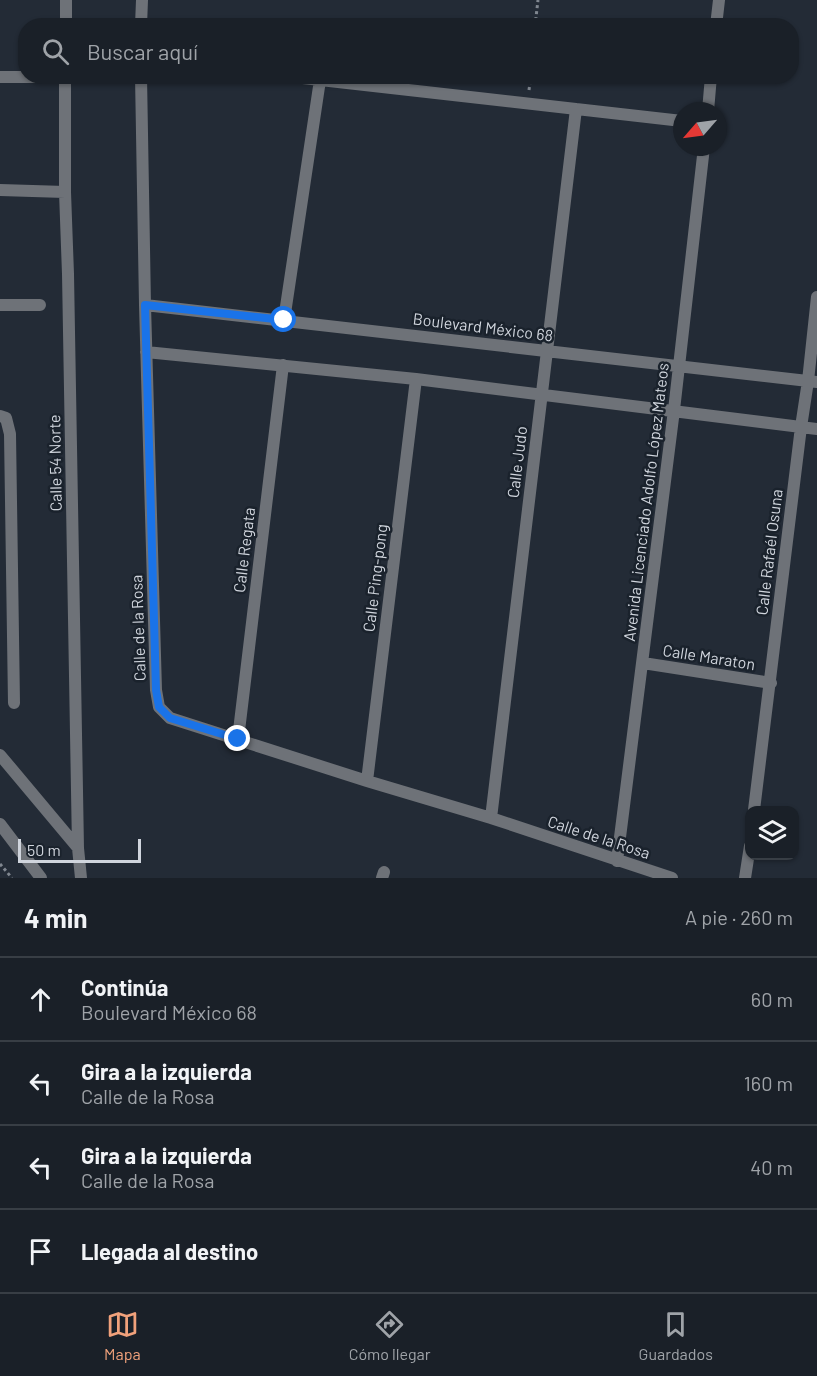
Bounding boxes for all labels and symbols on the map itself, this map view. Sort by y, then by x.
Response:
north arrow [673,102,727,156]
route start [270,306,296,332]
street label: Boulevard México 68 [412,308,554,345]
street label: Avenida Licenciado Adolfo López Mateos [619,362,672,642]
street label: Calle 54 Norte [44,414,65,512]
street label: Calle Judo [503,425,530,499]
street label: Calle Rafaél Osuna [751,488,786,616]
street label: Calle Regata [229,506,258,594]
street label: Calle Ping-pong [358,523,391,633]
street label: Calle de la Rosa [126,574,149,682]
street label: Calle Maraton [662,640,757,673]
route end [224,725,250,751]
street label: Calle de la Rosa [545,811,653,862]
scale bar [18,836,141,864]

